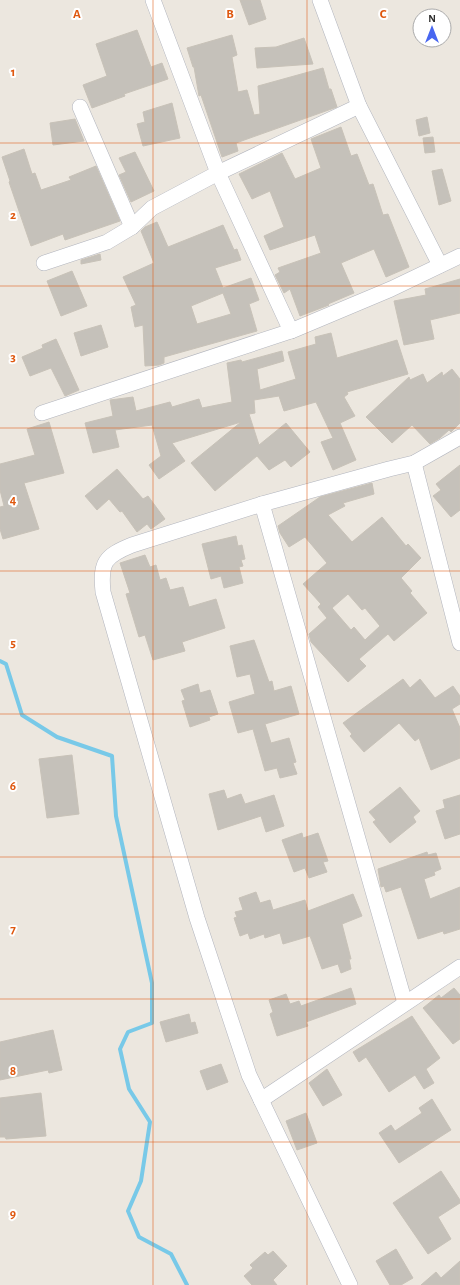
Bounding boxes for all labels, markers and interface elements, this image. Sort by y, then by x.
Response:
text: A [73,8,81,21]
text: B [226,8,234,21]
text: C [380,8,387,21]
north arrow [412,8,452,48]
text: N [428,13,436,24]
text: 1 [11,66,15,79]
text: 2 [10,209,16,222]
text: 3 [10,351,16,364]
text: 4 [10,494,17,507]
text: 5 [10,637,16,650]
text: 6 [10,780,16,793]
text: 7 [10,923,16,936]
text: 8 [10,1065,16,1078]
text: 9 [10,1208,16,1221]

